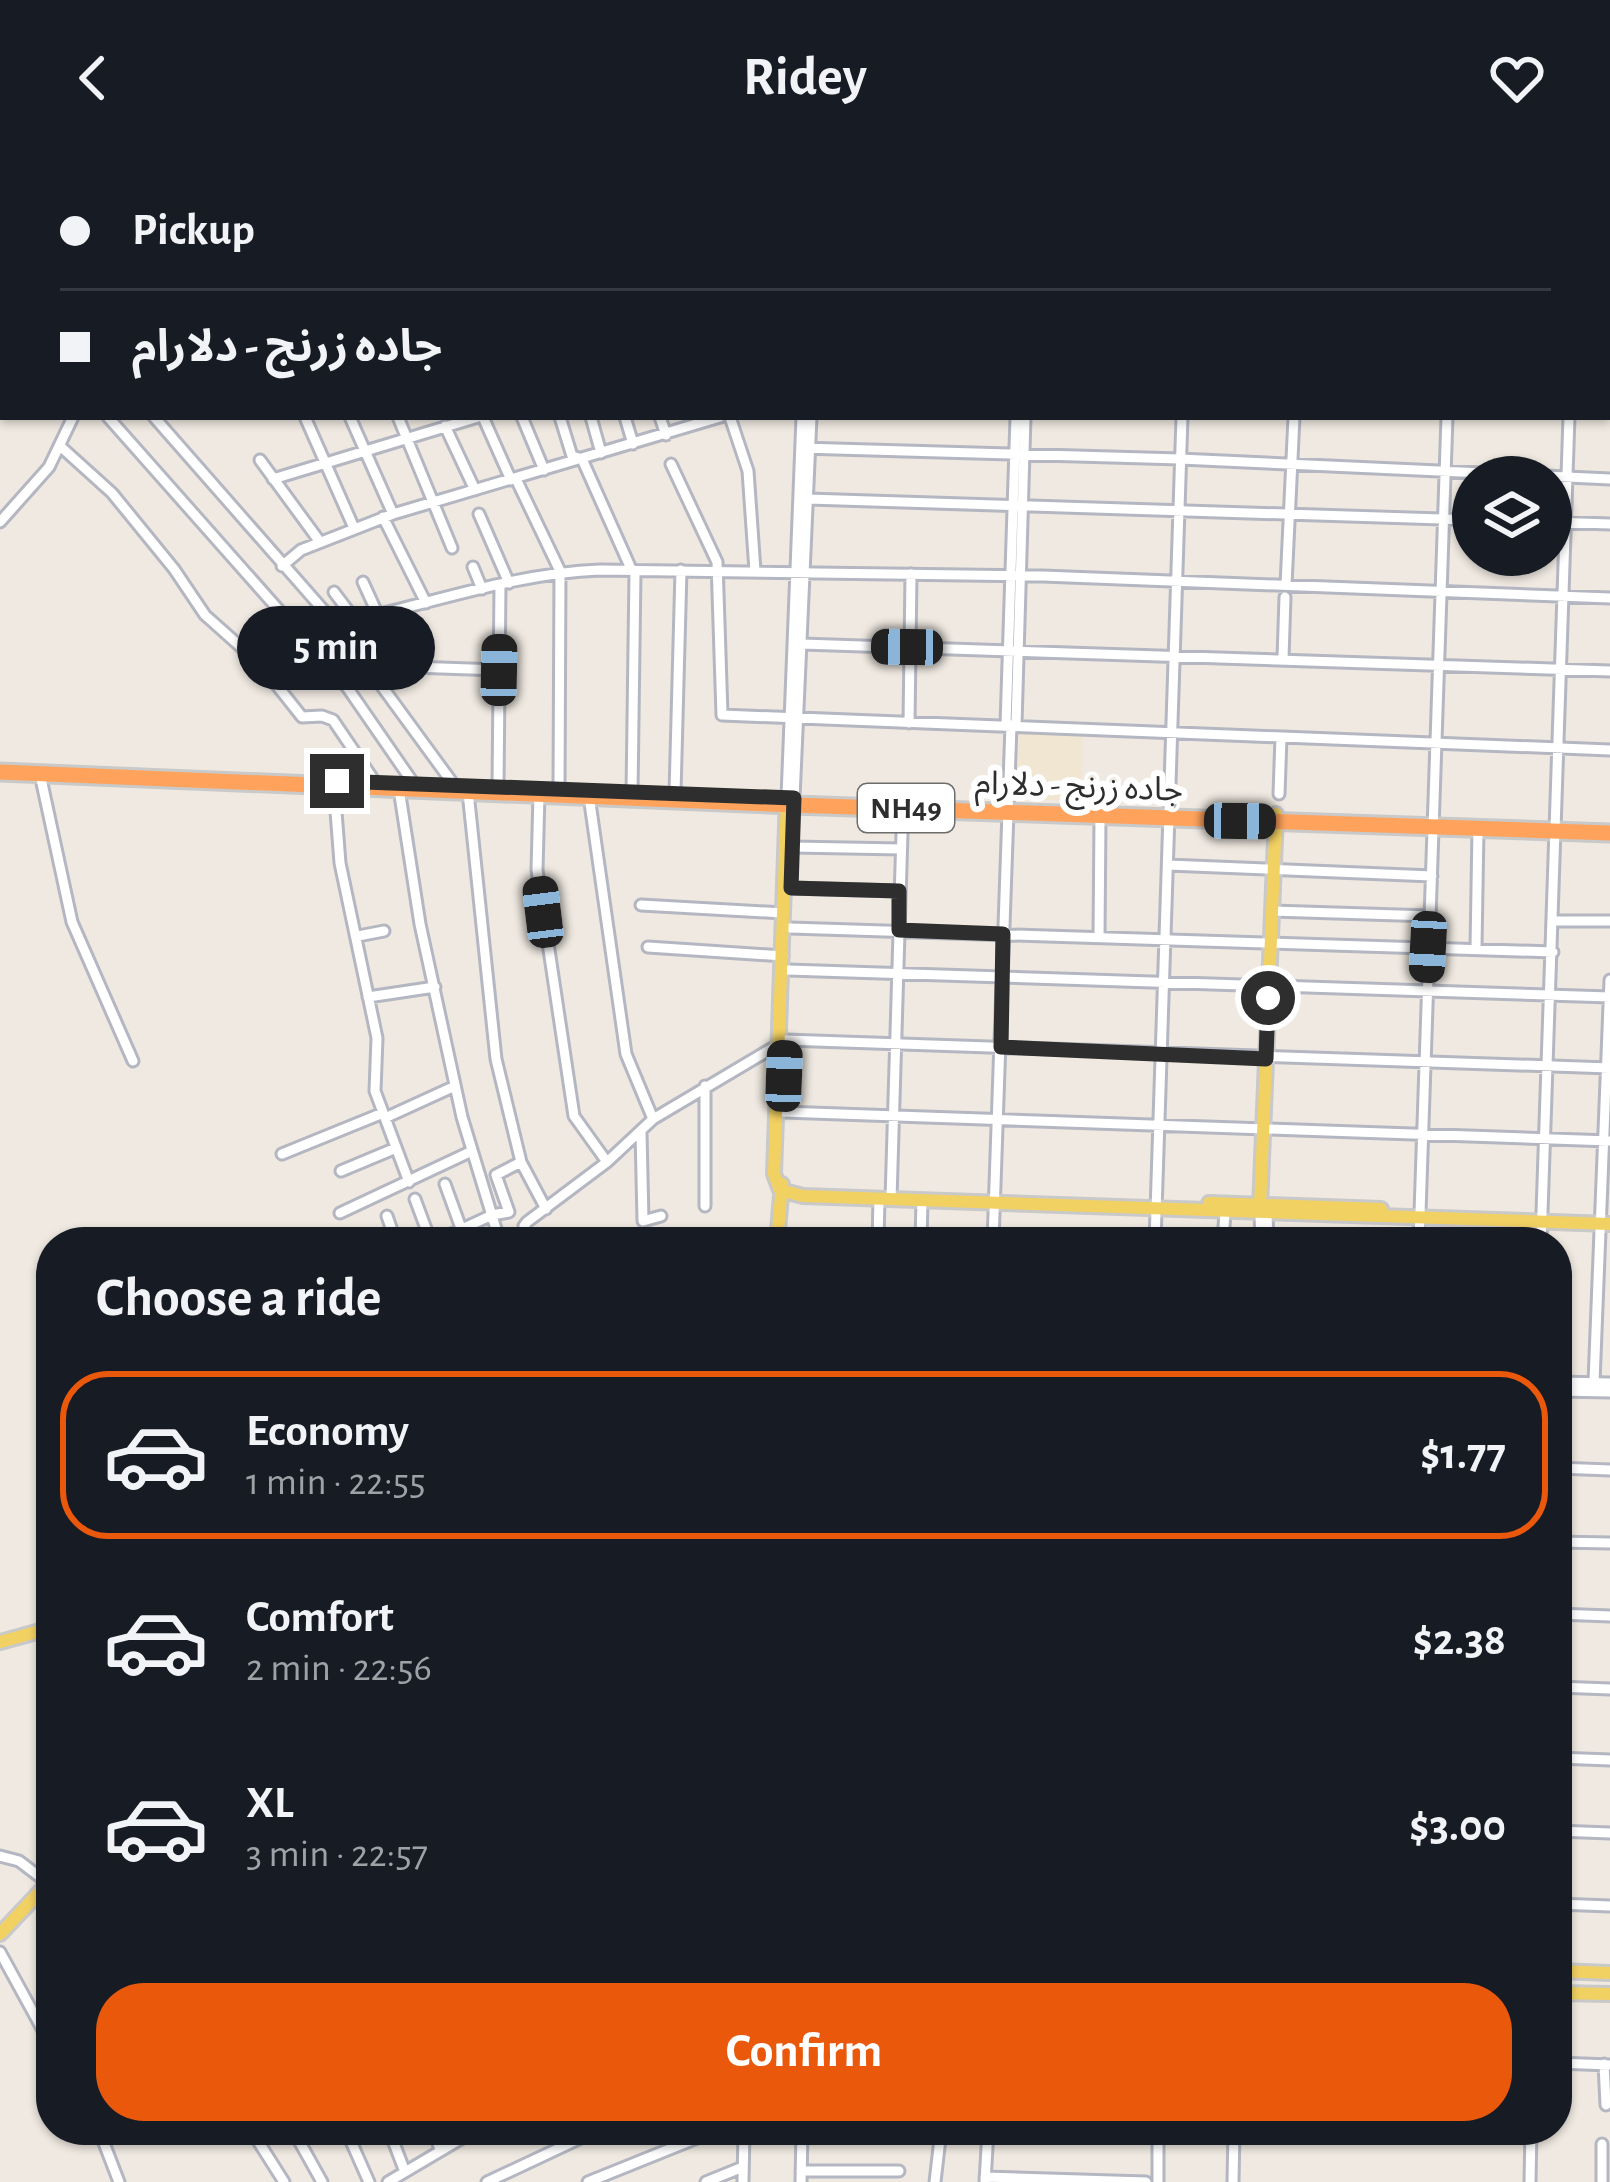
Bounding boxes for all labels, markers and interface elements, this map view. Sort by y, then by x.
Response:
icon: back [60,45,126,111]
icon: heart [1484,45,1550,111]
text: Ridey [743,51,867,105]
text: Pickup [132,208,255,253]
text: جاده زرنج - دلارام [132,325,442,370]
map controls [1452,456,1572,576]
button: layers [1452,456,1572,576]
callout: 5 min [238,607,436,691]
text: 5 min [293,628,379,667]
car [871,628,943,666]
car [480,634,518,706]
route end [310,754,364,808]
street label: جاده زرنج - دلارام [974,767,1184,814]
road number: NH49 [858,784,954,832]
car [1204,802,1276,840]
car [521,874,565,950]
car [1408,910,1448,984]
route start [1241,971,1295,1025]
car [765,1039,803,1113]
text: Choose a ride [96,1272,382,1326]
icon: car [102,1401,210,1509]
text: Economy [246,1409,409,1454]
text: $1.77 [1420,1432,1506,1477]
text: 1 min · 22:55 [246,1463,425,1502]
icon: car [102,1587,210,1695]
text: Comfort [246,1595,394,1640]
text: $2.38 [1413,1618,1506,1663]
text: 2 min · 22:56 [246,1649,432,1688]
icon: car [102,1773,210,1881]
text: XL [246,1781,294,1826]
text: $3.00 [1409,1804,1506,1849]
text: 3 min · 22:57 [246,1835,428,1874]
button: Confirm [96,1983,1512,2121]

